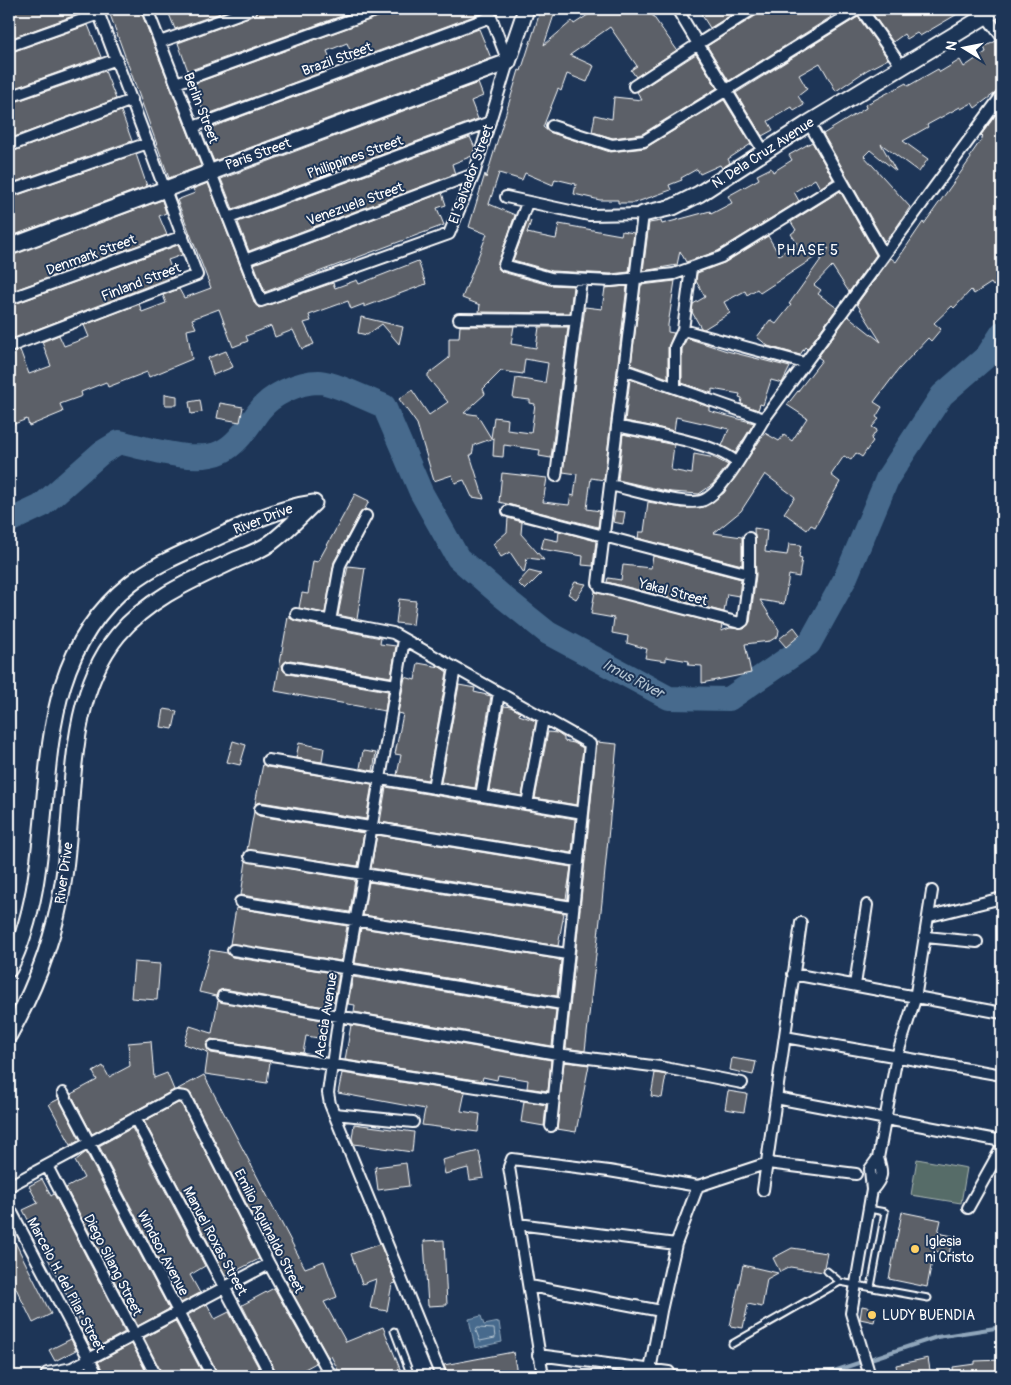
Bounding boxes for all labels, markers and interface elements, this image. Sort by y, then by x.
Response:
north arrow [938,22,988,72]
street label: Brazil Street [300,38,375,80]
text: N [942,40,961,52]
street label: Berlin Street [180,70,222,146]
street label: N. Dela Cruz Avenue [709,114,817,192]
street label: El Salvador Street [445,122,497,226]
street label: Philippines Street [305,132,405,182]
street label: Paris Street [223,134,293,174]
street label: Venezuela Street [304,178,406,229]
street label: Denmark Street [44,231,138,279]
district label: PHASE 5 [777,241,839,260]
street label: Finland Street [99,259,184,305]
street label: River Drive [231,500,295,538]
street label: Yakal Street [636,574,710,609]
water label: Imus River [599,655,668,704]
street label: River Drive [51,841,77,905]
street label: Acacia Avenue [311,972,341,1058]
street label: Emilio Aguinaldo Street [230,1166,308,1296]
street label: Manuel Roxas Street [179,1184,251,1299]
street label: Windsor Avenue [133,1208,193,1299]
street label: Diego Silang Street [80,1211,146,1319]
street label: Marcelo H. del Pilar Street [23,1215,109,1356]
place label: Iglesia ni Cristo [925,1233,974,1266]
marker: Iglesia ni Cristo [909,1243,921,1255]
place label: LUDY BUENDIA [882,1307,975,1324]
marker: LUDY BUENDIA [866,1309,878,1321]

